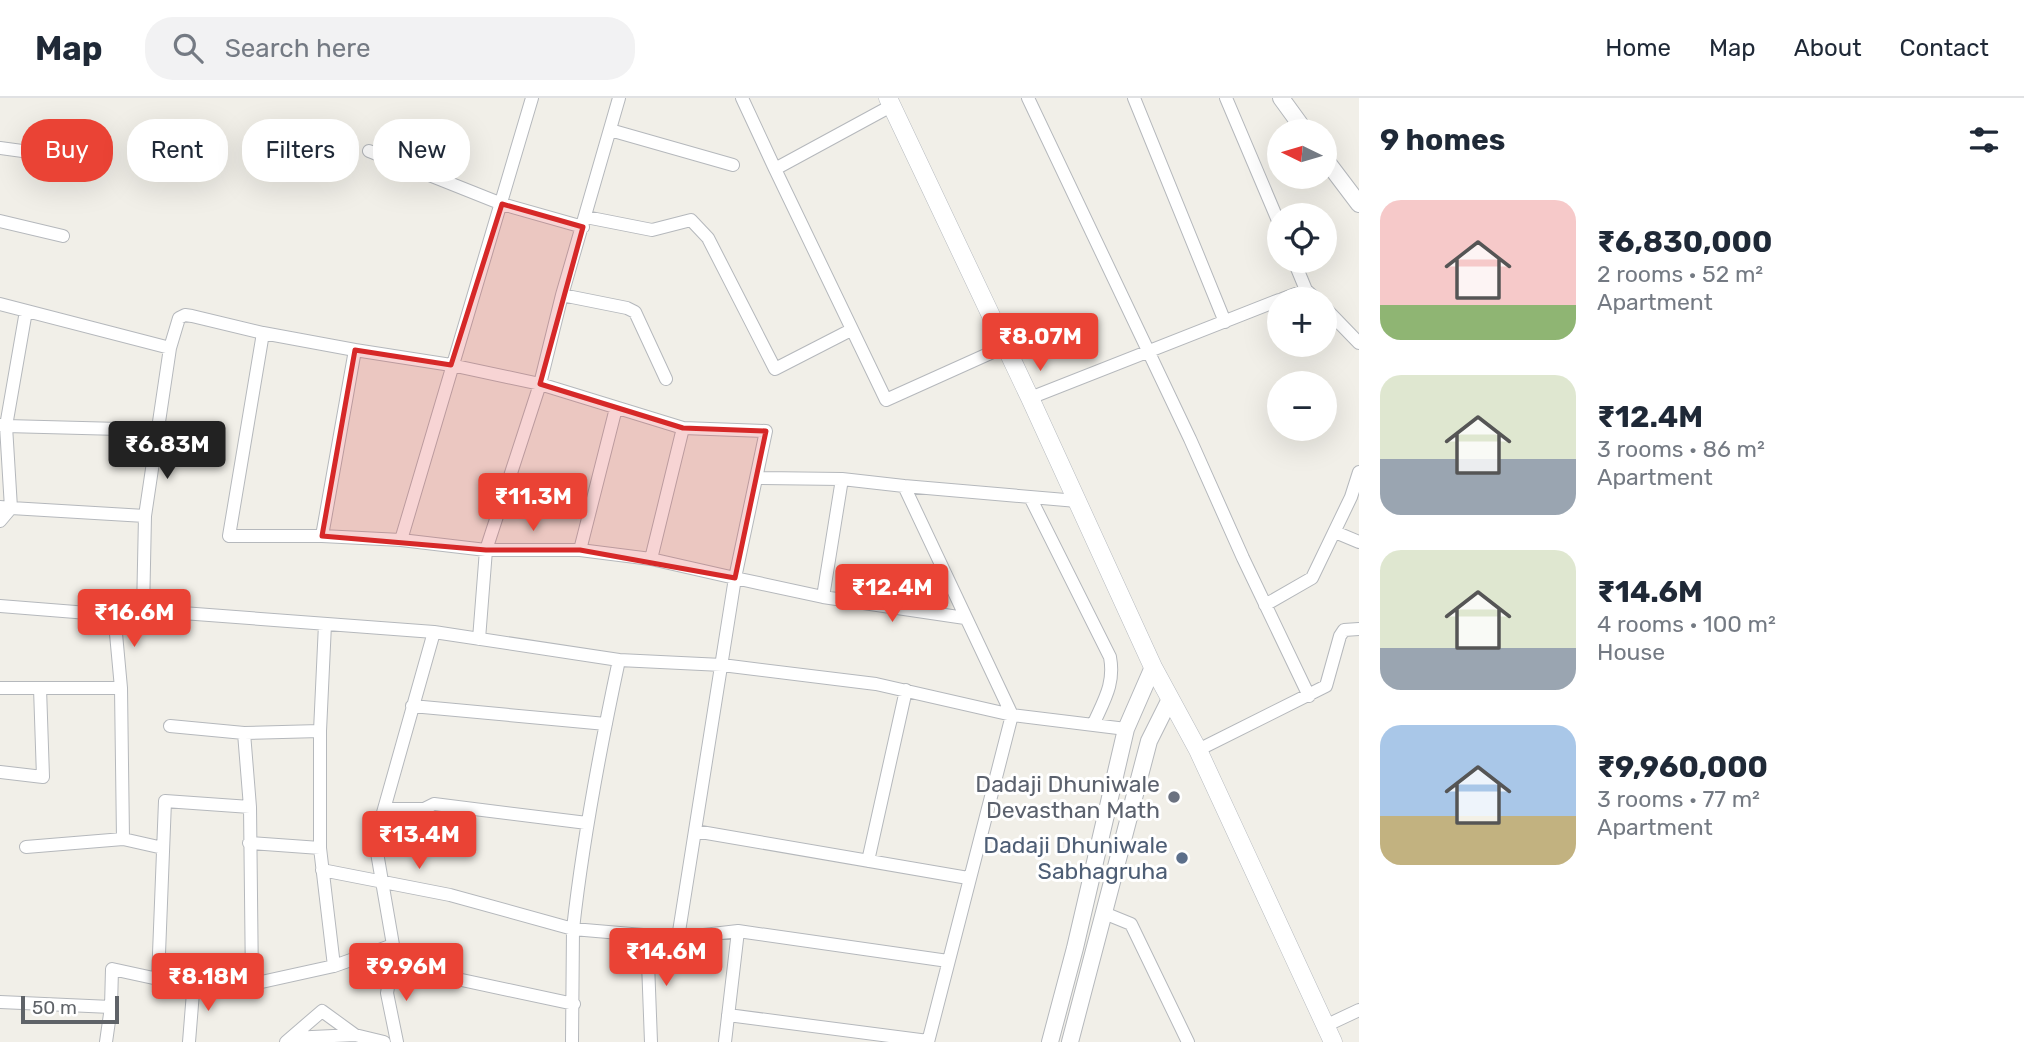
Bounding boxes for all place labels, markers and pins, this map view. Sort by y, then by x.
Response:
pin: ₹8.07M [983,314,1097,373]
pin: ₹6.83M [110,422,224,481]
pin: ₹11.3M [476,474,590,533]
pin: ₹12.4M [835,564,949,624]
pin: ₹16.6M [77,589,191,649]
place label: Dadaji Dhuniwale Devasthan Math [975,770,1160,824]
marker: Dadaji Dhuniwale Devasthan Math [1166,789,1182,805]
pin: ₹13.4M [362,812,476,871]
place label: Dadaji Dhuniwale Sabhagruha [983,831,1168,885]
marker: Dadaji Dhuniwale Sabhagruha [1174,850,1190,866]
pin: ₹14.6M [609,928,723,988]
pin: ₹9.96M [349,944,463,1003]
pin: ₹8.18M [151,954,265,1013]

